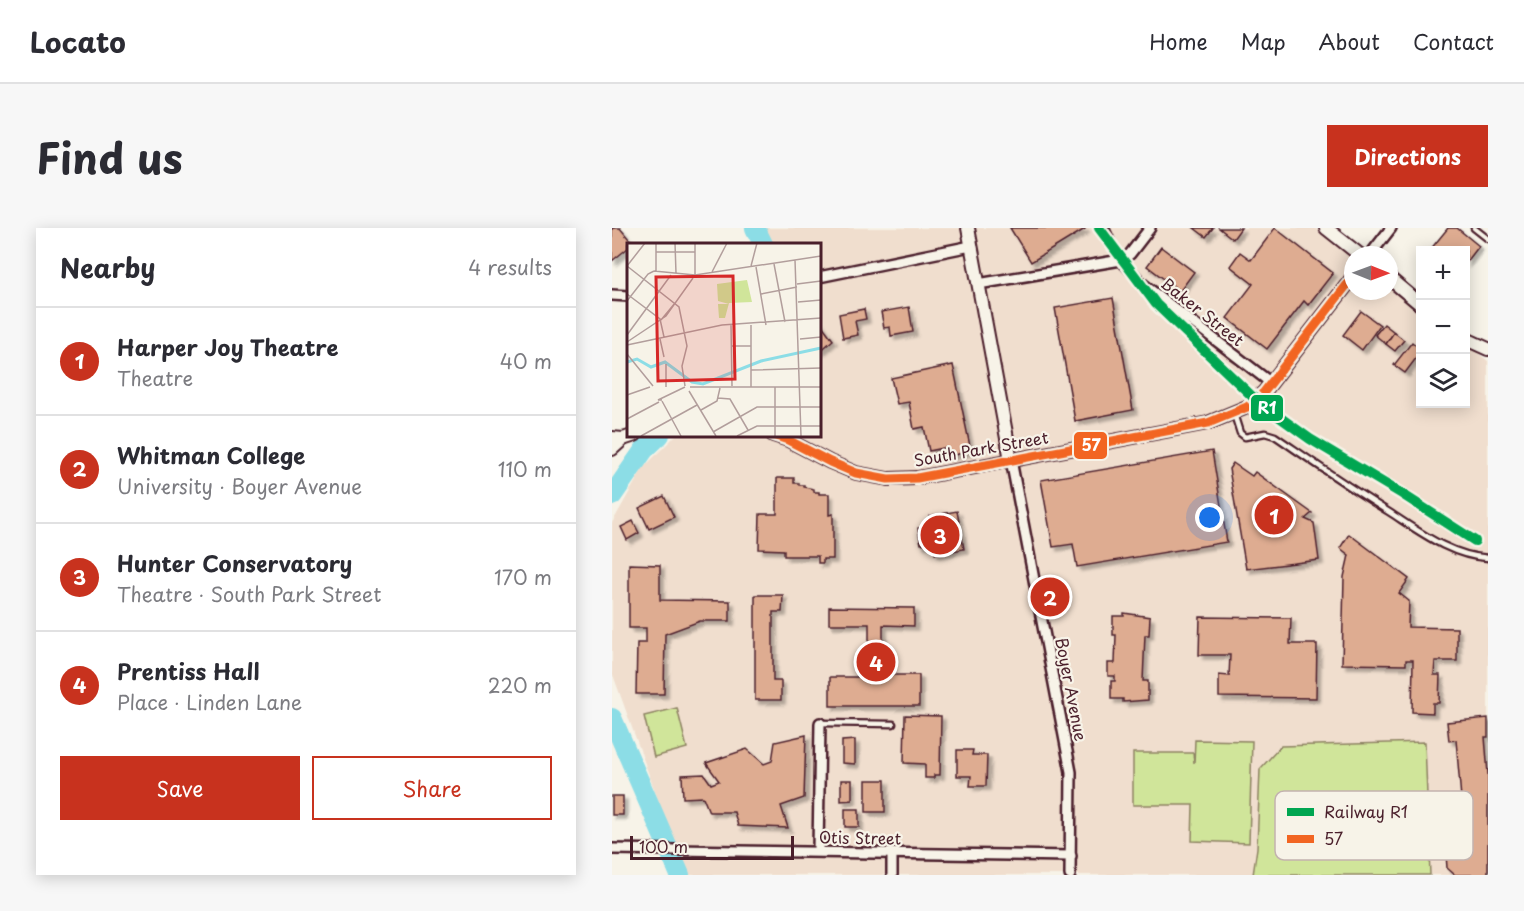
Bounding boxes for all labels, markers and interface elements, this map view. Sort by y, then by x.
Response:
text: Locato [30,20,126,63]
text: Home [1149,25,1208,57]
text: Map [1241,25,1286,57]
text: About [1319,25,1380,57]
text: Contact [1413,25,1494,57]
text: Find us [36,125,183,188]
button: Directions [1327,125,1488,187]
inset map [627,243,820,436]
north arrow [1344,246,1398,300]
map controls [1416,246,1470,408]
button: + [1416,246,1470,300]
text: Nearby [60,248,155,287]
text: 4 results [468,252,552,282]
street label: Baker Street [1156,271,1250,351]
button: − [1416,300,1470,354]
text: Harper Joy Theatre [117,330,338,363]
text: 1 [75,346,84,376]
text: 40 m [500,346,552,376]
button: layers [1416,354,1470,408]
text: Theatre [117,363,193,393]
line badge: R1 [1250,394,1284,422]
text: R1 [1258,395,1277,419]
street label: South Park Street [912,424,1050,472]
line badge: 57 [1073,431,1108,460]
text: 57 [1081,432,1101,456]
text: Whitman College [117,438,305,471]
text: 2 [72,454,87,484]
text: 110 m [498,454,552,484]
text: University · Boyer Avenue [117,471,362,501]
pin: 1 [1254,492,1294,538]
your location [1195,503,1224,532]
pin: 3 [920,512,960,558]
text: Hunter Conservatory [117,546,352,579]
text: 3 [73,562,86,592]
text: 170 m [494,562,552,592]
pin: 2 [1030,574,1070,620]
text: Theatre · South Park Street [117,579,381,609]
street label: Boyer Avenue [1050,635,1094,743]
pin: 4 [856,640,896,684]
text: Prentiss Hall [117,654,260,687]
text: 4 [73,670,86,700]
text: 220 m [488,670,552,700]
text: Place · Linden Lane [117,687,302,717]
button: Save [60,756,300,820]
button: Share [312,756,552,820]
legend [1275,791,1473,860]
text: Railway R1 [1324,799,1408,823]
street label: Otis Street [819,824,902,850]
text: 57 [1324,826,1343,850]
scale bar [630,833,794,860]
text: 100 m [639,834,688,858]

